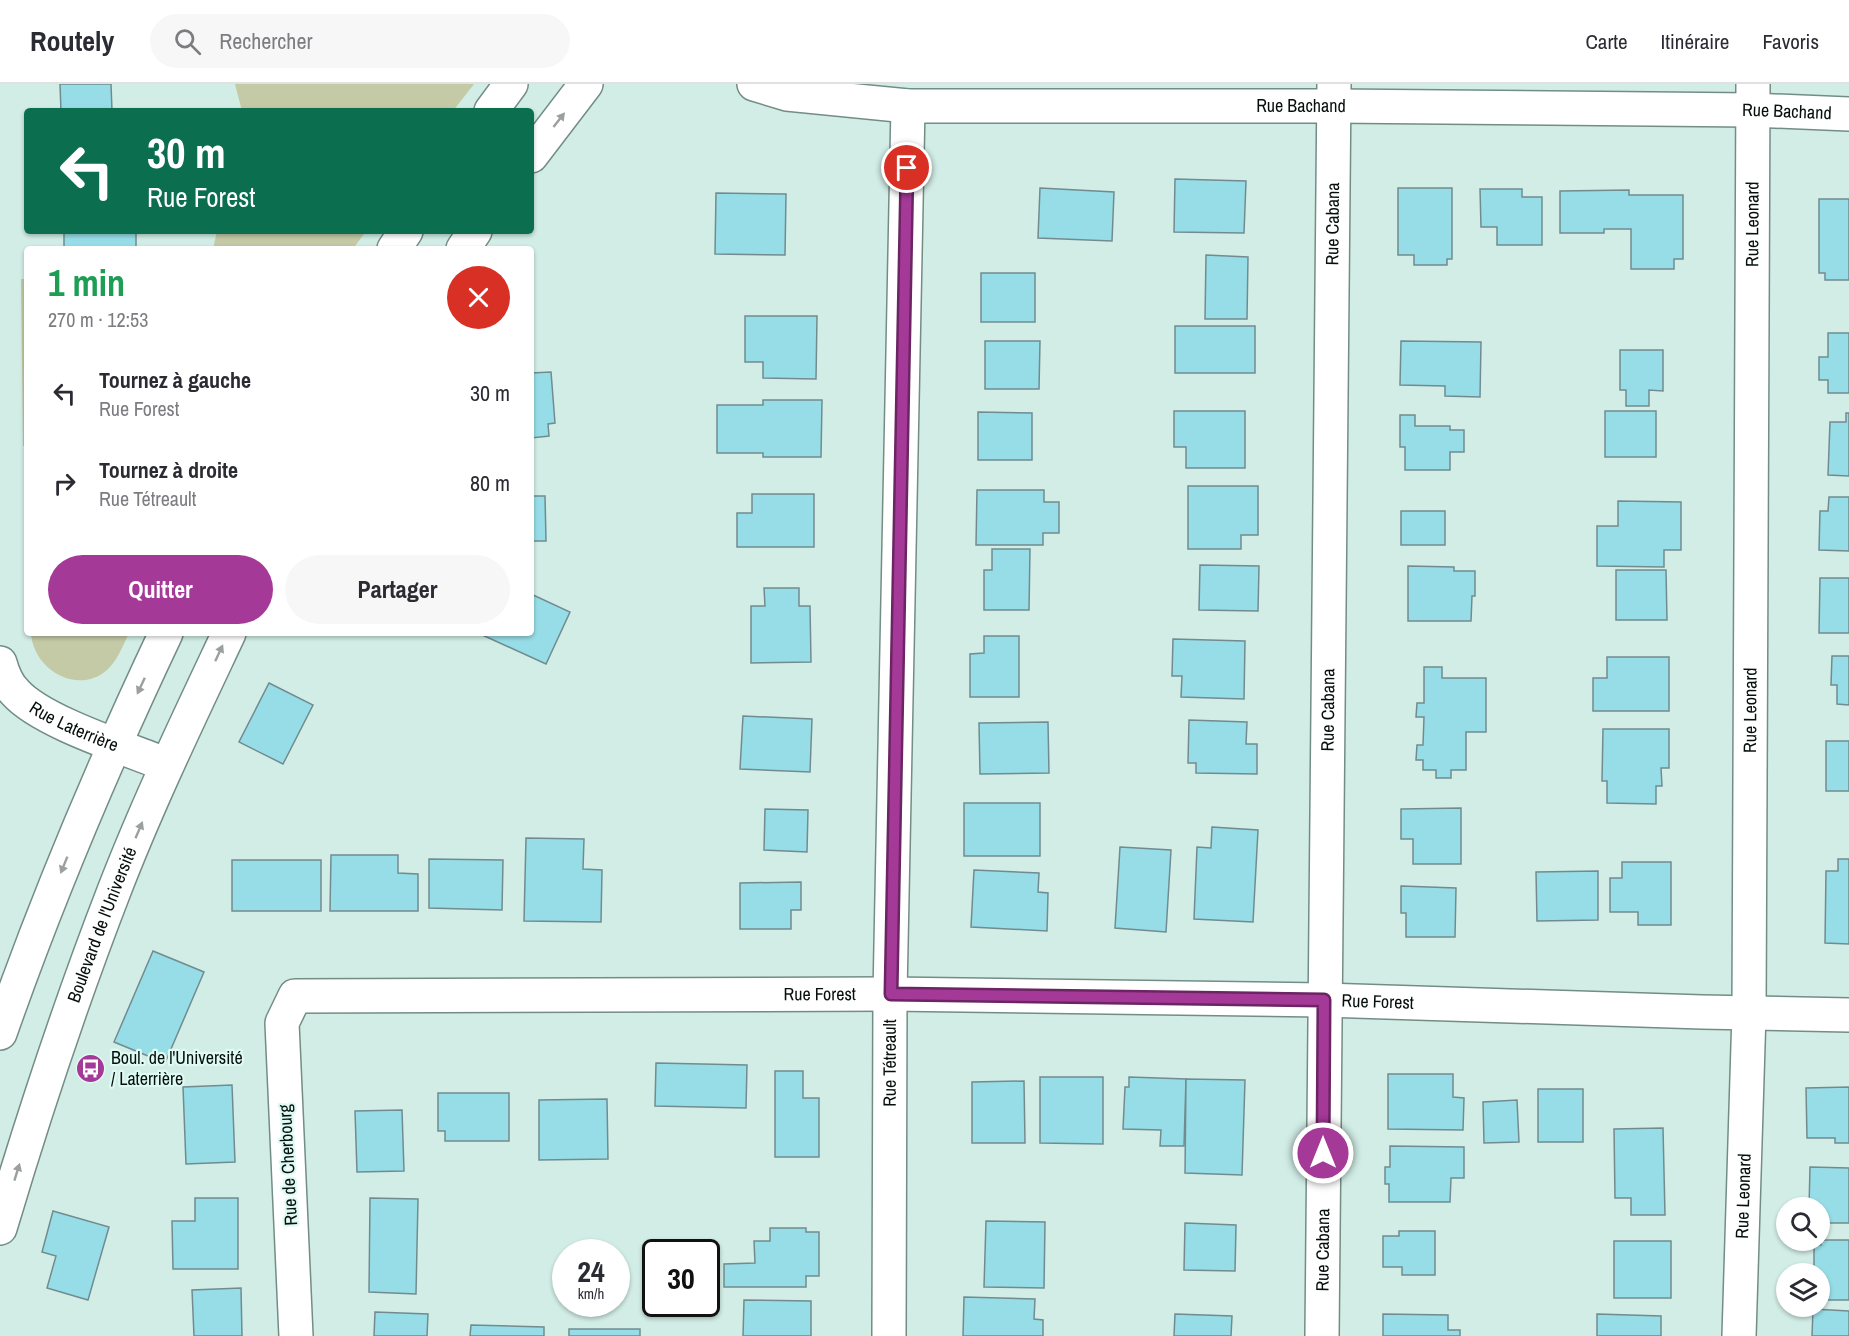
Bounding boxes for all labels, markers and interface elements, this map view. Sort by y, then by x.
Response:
search box [150,14,570,68]
text: Routely [30,22,114,60]
icon: search [171,25,204,58]
text: Rechercher [219,26,312,56]
text: Carte [1585,27,1628,56]
text: Itinéraire [1661,27,1729,56]
text: Favoris [1762,27,1819,56]
street label: Rue Bachand [1256,93,1346,118]
street label: Rue Bachand [1742,97,1832,125]
one-way arrow [552,112,565,128]
text: 30 m [147,125,226,181]
icon: left [48,132,126,210]
pin [881,142,932,193]
icon: arrive [890,151,923,184]
text: Rue Forest [147,179,255,215]
street label: Rue Leonard [1739,181,1765,267]
street label: Rue Cabana [1319,182,1345,266]
text: 1 min [48,259,125,307]
button: close [447,266,510,329]
text: 270 m · 12:53 [48,306,148,333]
text: Tournez à gauche [99,365,251,395]
icon: left [48,377,81,410]
text: 30 m [470,378,510,408]
text: Rue Forest [99,395,179,422]
text: Tournez à droite [99,455,238,485]
icon: right [48,467,81,500]
text: 80 m [470,468,510,498]
text: Rue Tétreault [99,485,196,512]
button: Quitter [48,555,273,624]
button: Partager [285,555,510,624]
one-way arrow [215,644,224,661]
street label: Rue Leonard [1737,667,1762,753]
street label: Rue Cabana [1315,668,1340,752]
one-way arrow [136,677,146,695]
street label: Rue Laterrière [25,695,122,757]
one-way arrow [135,821,144,839]
street label: Boulevard de l'Université [61,843,142,1006]
one-way arrow [59,856,68,874]
street label: Rue Forest [783,981,856,1006]
street label: Rue Forest [1341,988,1414,1015]
street label: Rue Tétreault [877,1019,902,1107]
place label: Boul. de l'Université / Laterrière [111,1045,243,1091]
bus stop icon: Boul. de l'Université / Laterrière [74,1052,106,1084]
street label: Rue de Cherbourg [272,1103,303,1226]
position arrow [1291,1121,1355,1185]
street label: Rue Leonard [1729,1153,1757,1239]
one-way arrow [13,1163,22,1181]
map controls [1776,1197,1830,1317]
button: search [1776,1197,1830,1251]
street label: Rue Cabana [1309,1208,1335,1292]
speed limit sign: 30 [642,1239,720,1317]
text: 24 [577,1251,605,1291]
button: layers [1776,1263,1830,1317]
text: km/h [578,1283,604,1304]

